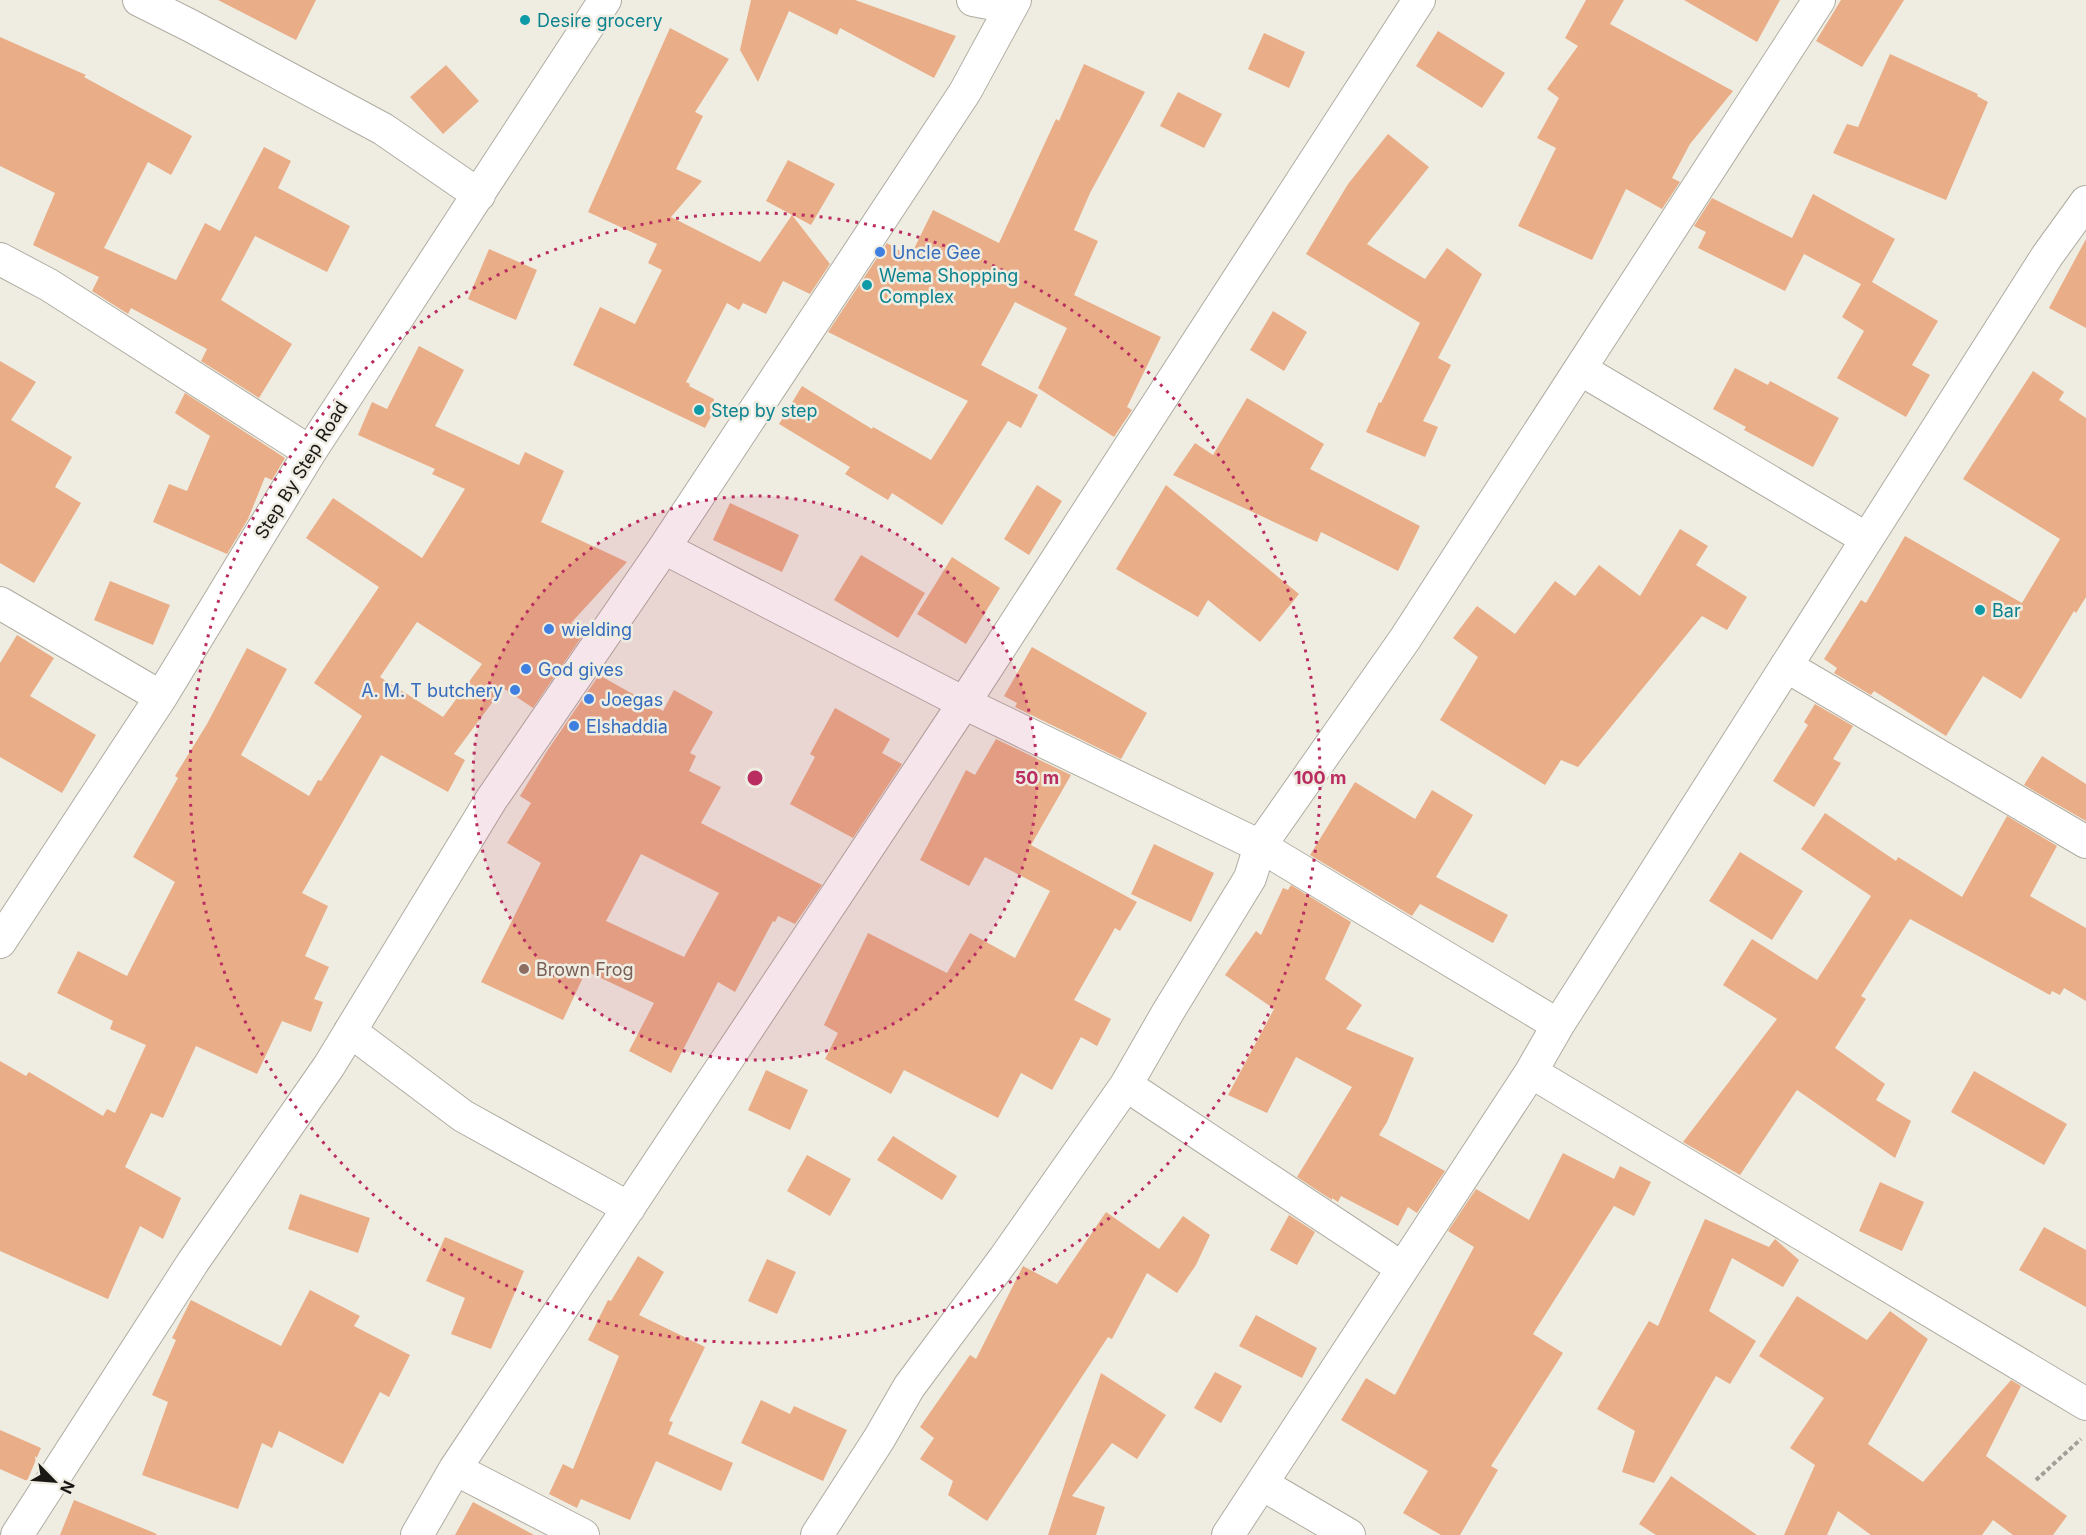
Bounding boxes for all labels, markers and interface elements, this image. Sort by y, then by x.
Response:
place label: Desire grocery [537,10,663,31]
marker: Desire grocery [518,13,532,27]
place label: Uncle Gee [892,242,981,263]
marker: Uncle Gee [873,245,887,259]
place label: Wema Shopping Complex [879,265,1018,307]
marker: Wema Shopping Complex [860,278,874,292]
street label: Step By Step Road [250,397,352,543]
place label: Step by step [711,400,817,421]
marker: Step by step [692,403,706,417]
place label: Bar [1992,600,2021,621]
marker: Bar [1973,603,1987,617]
place label: wielding [561,619,632,640]
marker: wielding [542,622,556,636]
place label: God gives [538,659,623,680]
marker: God gives [519,662,533,676]
place label: A. M. T butchery [361,680,503,701]
marker: A. M. T butchery [508,683,522,697]
place label: Joegas [601,689,663,710]
marker: Joegas [582,692,596,706]
place label: Elshaddia [586,716,668,737]
marker: Elshaddia [567,719,581,733]
text: 50 m [1015,767,1059,788]
text: 100 m [1294,767,1346,788]
centre of rings [745,768,765,788]
place label: Brown Frog [536,959,634,980]
marker: Brown Frog [517,962,531,976]
north arrow [24,1451,84,1511]
text: N [56,1478,79,1497]

